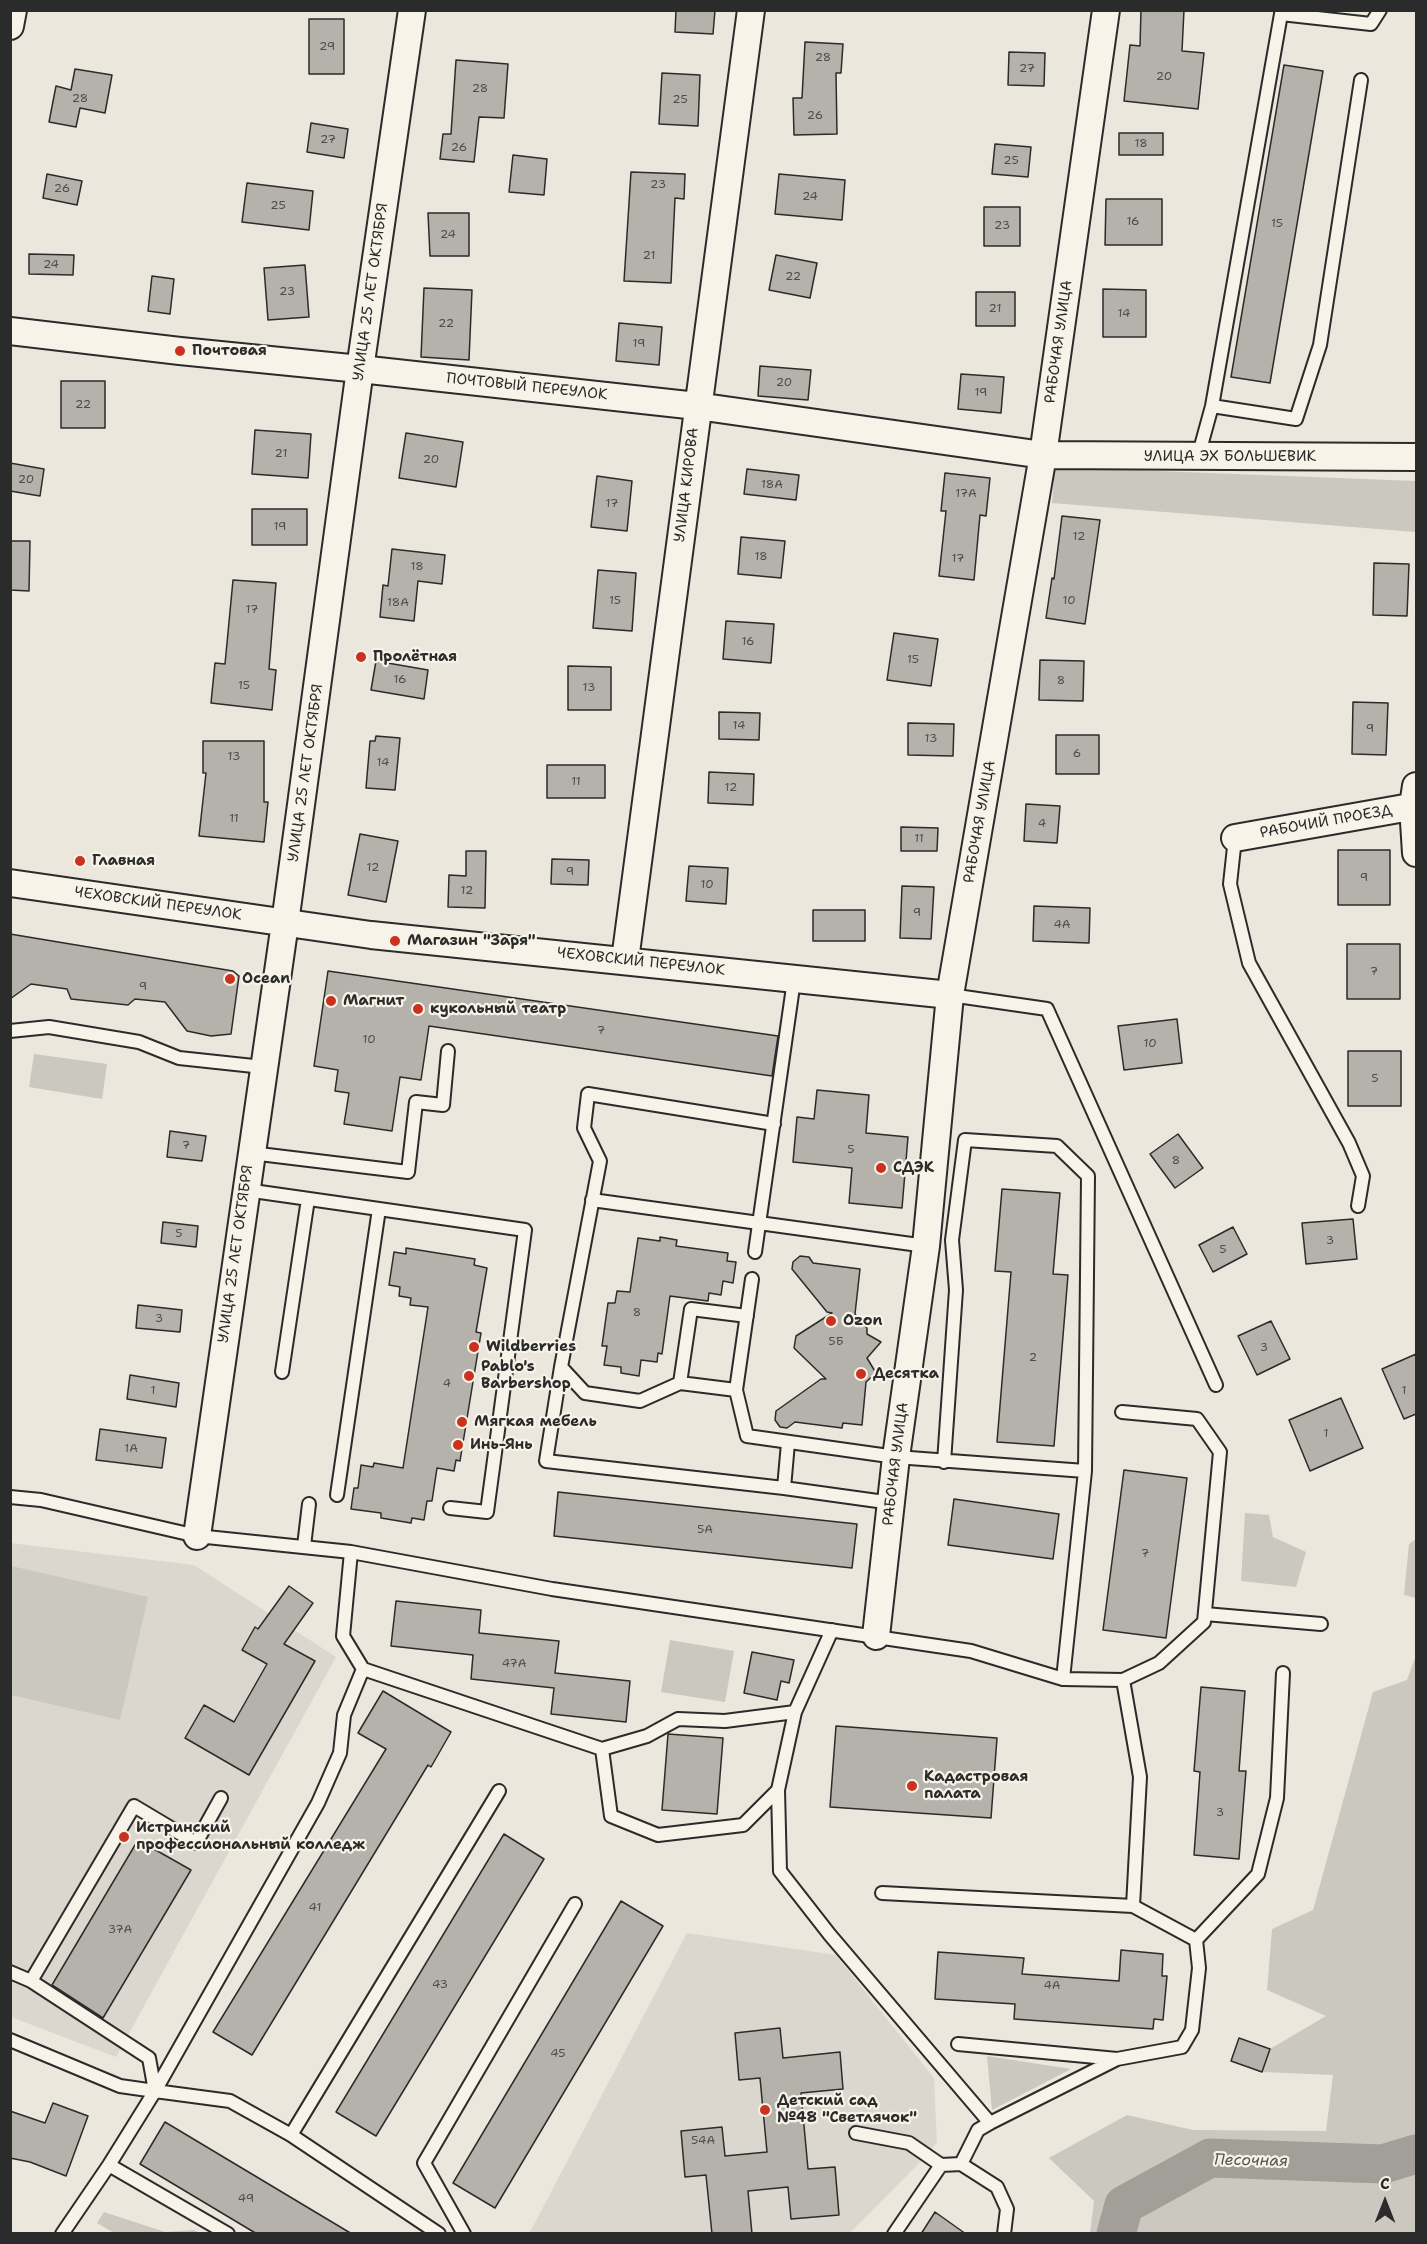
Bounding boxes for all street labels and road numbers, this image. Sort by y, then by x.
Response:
street label: УЛИЦА 25 ЛЕТ ОКТЯБРЯ [350,202,392,382]
street label: РАБОЧАЯ УЛИЦА [1041,279,1077,405]
street label: ПОЧТОВЫЙ ПЕРЕУЛОК [445,370,609,404]
street label: УЛИЦА КИРОВА [671,427,703,543]
street label: УЛИЦА ЭХ БОЛЬШЕВИК [1144,448,1316,466]
street label: УЛИЦА 25 ЛЕТ ОКТЯБРЯ [285,683,327,863]
street label: РАБОЧАЯ УЛИЦА [960,759,1000,885]
street label: РАБОЧИЙ ПРОЕЗД [1259,802,1393,842]
street label: ЧЕХОВСКИЙ ПЕРЕУЛОК [73,883,243,925]
street label: ЧЕХОВСКИЙ ПЕРЕУЛОК [556,944,726,980]
street label: УЛИЦА 25 ЛЕТ ОКТЯБРЯ [215,1164,257,1344]
street label: РАБОЧАЯ УЛИЦА [879,1401,913,1527]

